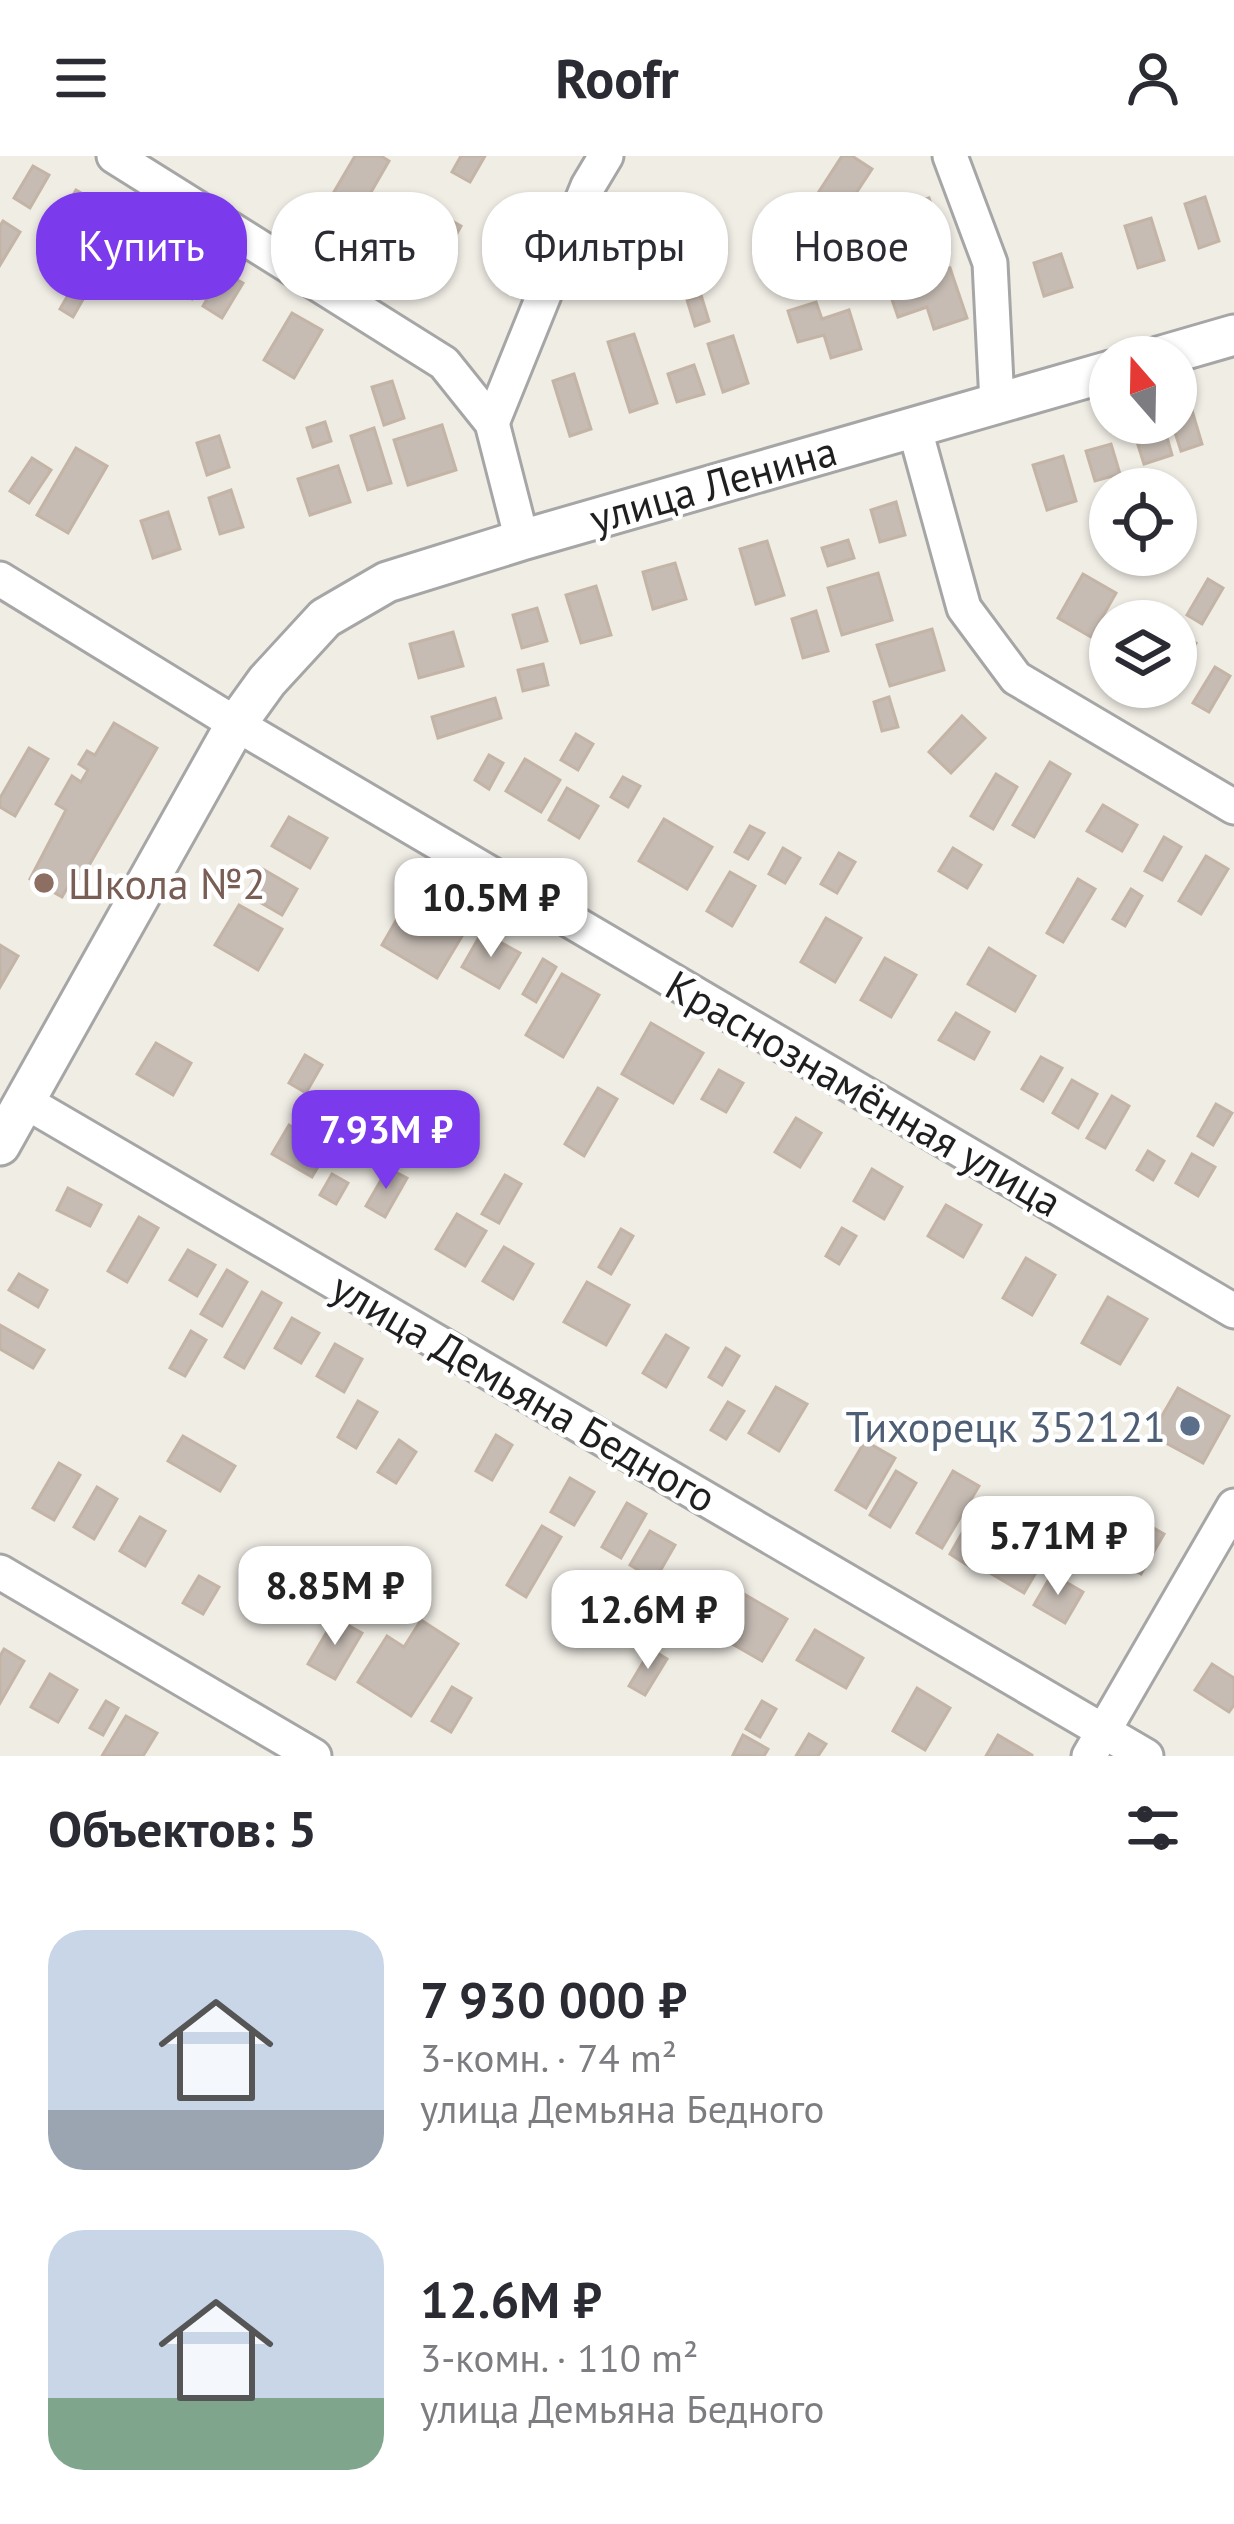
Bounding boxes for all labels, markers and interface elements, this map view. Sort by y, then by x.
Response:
text: Roofr [555,43,679,113]
icon: menu [48,45,114,111]
icon: person [1120,45,1186,111]
chip: Купить [36,192,247,300]
chip: Снять [271,192,458,300]
chip: Фильтры [482,192,728,300]
chip: Новое [752,192,951,300]
north arrow [1089,336,1197,444]
map controls [1089,336,1197,708]
street label: улица Ленина [583,423,843,545]
button: locate [1089,468,1197,576]
button: layers [1089,600,1197,708]
place label: Школа №2 [68,856,266,911]
pin: 10.5M ₽ [380,858,602,960]
marker: Школа №2 [31,870,57,896]
text: 10.5M ₽ [421,871,561,922]
street label: Краснознамённая улица [656,957,1072,1229]
pin: 7.93M ₽ [275,1090,497,1192]
text: 7.93M ₽ [319,1103,453,1154]
street label: улица Демьяна Бедного [322,1259,726,1525]
place label: Тихорецк 352121 [845,1399,1166,1454]
marker: Тихорецк 352121 [1177,1413,1203,1439]
pin: 5.71M ₽ [947,1496,1169,1598]
text: 5.71M ₽ [988,1509,1128,1560]
pin: 8.85M ₽ [224,1546,446,1648]
text: 8.85M ₽ [265,1559,405,1610]
pin: 12.6M ₽ [537,1570,759,1672]
text: 12.6M ₽ [578,1583,718,1634]
text: Объектов: 5 [48,1795,317,1861]
icon: filters [1120,1795,1186,1861]
text: 7 930 000 ₽ [420,1966,687,2032]
icon: home [144,1978,288,2122]
text: 3-комн. · 74 m² [420,2032,677,2083]
text: улица Демьяна Бедного [420,2083,824,2134]
text: 12.6M ₽ [420,2266,602,2332]
icon: home [144,2278,288,2422]
text: 3-комн. · 110 m² [420,2332,698,2383]
text: улица Демьяна Бедного [420,2383,824,2434]

